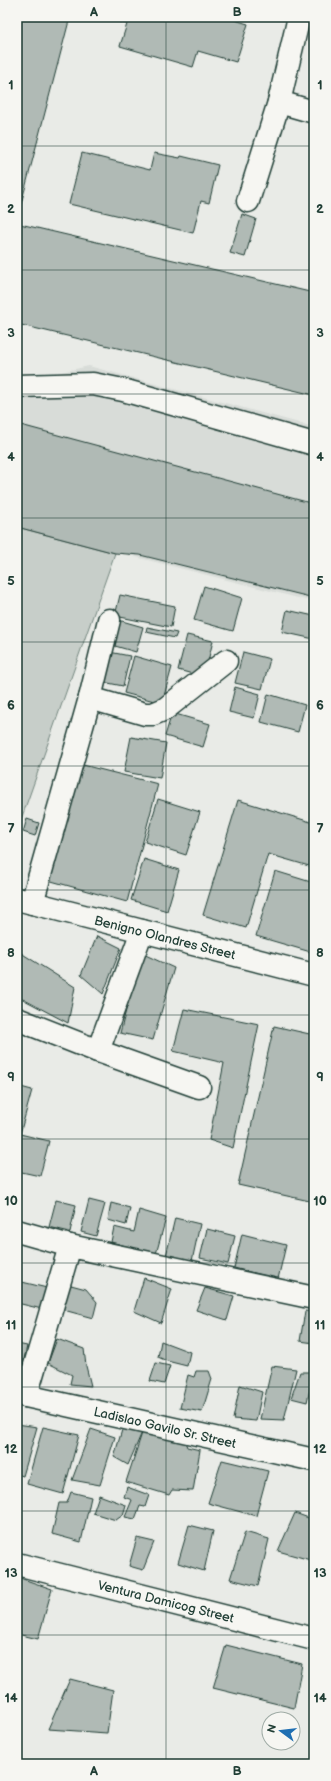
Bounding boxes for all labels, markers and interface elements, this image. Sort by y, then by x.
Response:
text: A [89,4,98,20]
text: B [232,4,242,20]
text: 1 [8,77,14,93]
text: 1 [317,77,323,93]
text: 2 [7,201,15,217]
text: 2 [316,201,324,217]
text: 3 [7,325,15,341]
text: 3 [316,325,324,341]
text: 4 [7,449,15,465]
text: 4 [316,449,324,465]
text: 5 [7,573,15,589]
text: 5 [316,573,324,589]
text: 6 [7,697,15,713]
text: 6 [316,697,324,713]
text: 7 [7,821,15,837]
text: 7 [316,821,324,837]
street label: Benigno Olandres Street [92,913,237,963]
text: 8 [7,945,15,961]
text: 8 [316,945,324,961]
text: 9 [7,1069,15,1085]
text: 9 [316,1069,324,1085]
text: 10 [4,1193,18,1209]
text: 10 [313,1193,327,1209]
text: 11 [6,1317,16,1333]
text: 11 [315,1317,325,1333]
street label: Ladislao Gavilo Sr. Street [92,1404,238,1452]
text: 12 [4,1441,18,1457]
text: 12 [313,1441,327,1457]
text: 13 [4,1565,18,1581]
text: 13 [313,1565,327,1581]
street label: Ventura Damicog Street [96,1577,235,1627]
text: 14 [4,1690,18,1706]
text: 14 [313,1690,327,1706]
north arrow [261,1711,301,1751]
text: N [264,1723,279,1734]
text: A [89,1763,98,1779]
text: B [232,1763,242,1779]

